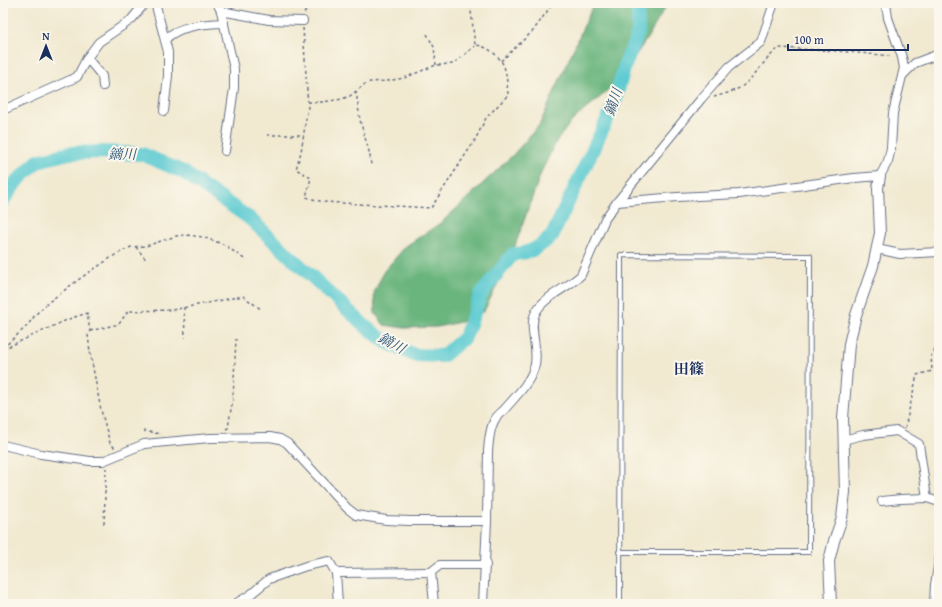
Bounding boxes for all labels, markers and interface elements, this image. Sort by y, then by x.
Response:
north arrow [26,26,66,66]
scale bar [788,26,908,52]
text: N [42,28,50,44]
text: 100 m [794,31,824,48]
water label: 鏑川 [599,84,628,118]
water label: 鏑川 [108,144,138,164]
water label: 鏑川 [375,327,411,360]
district label: 田篠 [674,358,704,379]

